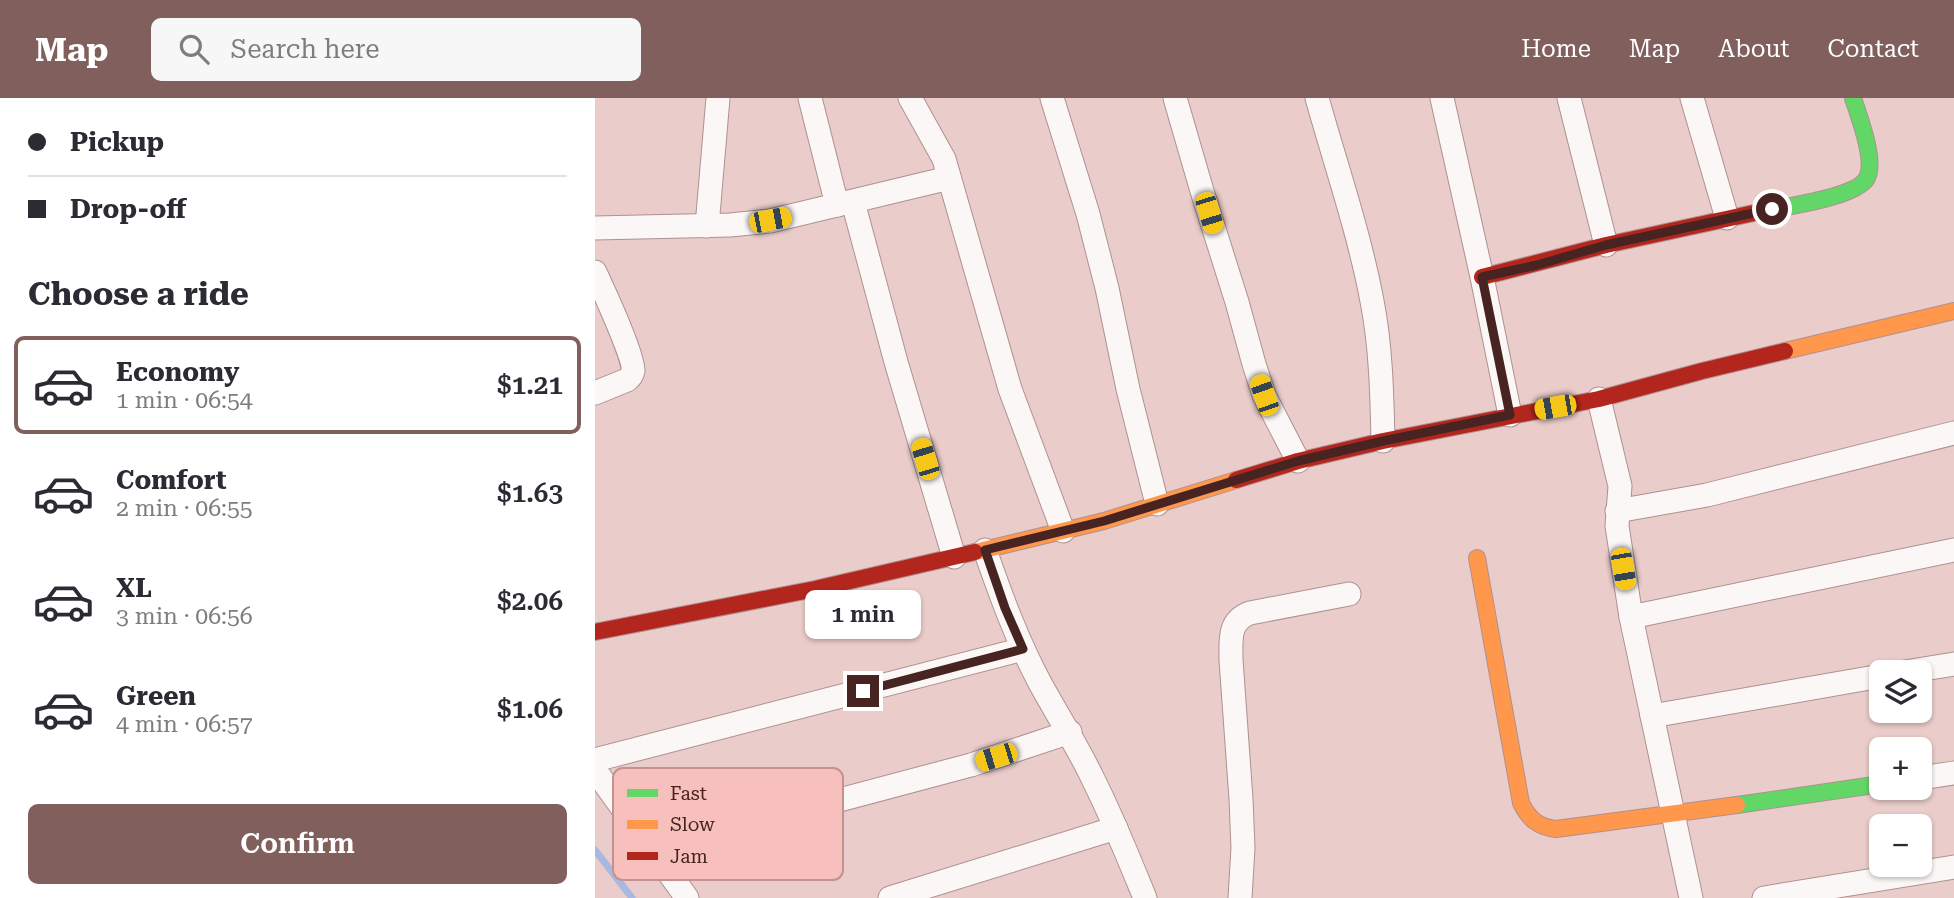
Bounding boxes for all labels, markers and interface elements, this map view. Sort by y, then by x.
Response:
search box [151,18,641,81]
text: Map [35,30,109,69]
icon: search [175,30,213,68]
text: Search here [231,34,380,64]
text: Home [1521,35,1591,63]
text: Map [1629,35,1680,63]
text: About [1718,35,1789,63]
text: Contact [1827,35,1919,63]
text: Pickup [70,127,164,157]
car [1193,190,1226,236]
route start [1756,193,1788,225]
text: Drop-off [70,194,186,224]
car [748,206,793,234]
text: Choose a ride [28,275,249,313]
icon: car [32,354,95,417]
text: Economy [116,357,239,387]
text: $1.21 [497,370,563,400]
car [1248,372,1281,418]
text: 1 min · 06:54 [116,387,253,414]
car [1533,393,1578,421]
car [909,436,942,482]
icon: car [32,462,95,525]
text: Comfort [116,465,226,495]
text: $1.63 [497,478,563,508]
text: 2 min · 06:55 [116,495,253,522]
car [1610,546,1637,592]
icon: car [32,570,95,633]
text: XL [116,573,152,603]
text: $2.06 [497,586,563,616]
callout: 1 min [805,589,921,638]
text: 1 min [831,601,895,628]
text: 3 min · 06:56 [116,603,253,630]
map controls [1869,660,1932,877]
button: layers [1869,660,1932,723]
route end [847,675,879,707]
icon: car [32,678,95,741]
text: Green [116,681,196,711]
text: $1.06 [497,694,563,724]
text: 4 min · 06:57 [116,711,253,738]
button: + [1869,737,1932,800]
car [973,741,1020,773]
legend [613,768,843,880]
text: Fast [670,782,707,805]
button: Confirm [28,804,567,884]
text: Slow [670,813,715,836]
button: − [1869,814,1932,877]
text: Jam [670,845,708,868]

